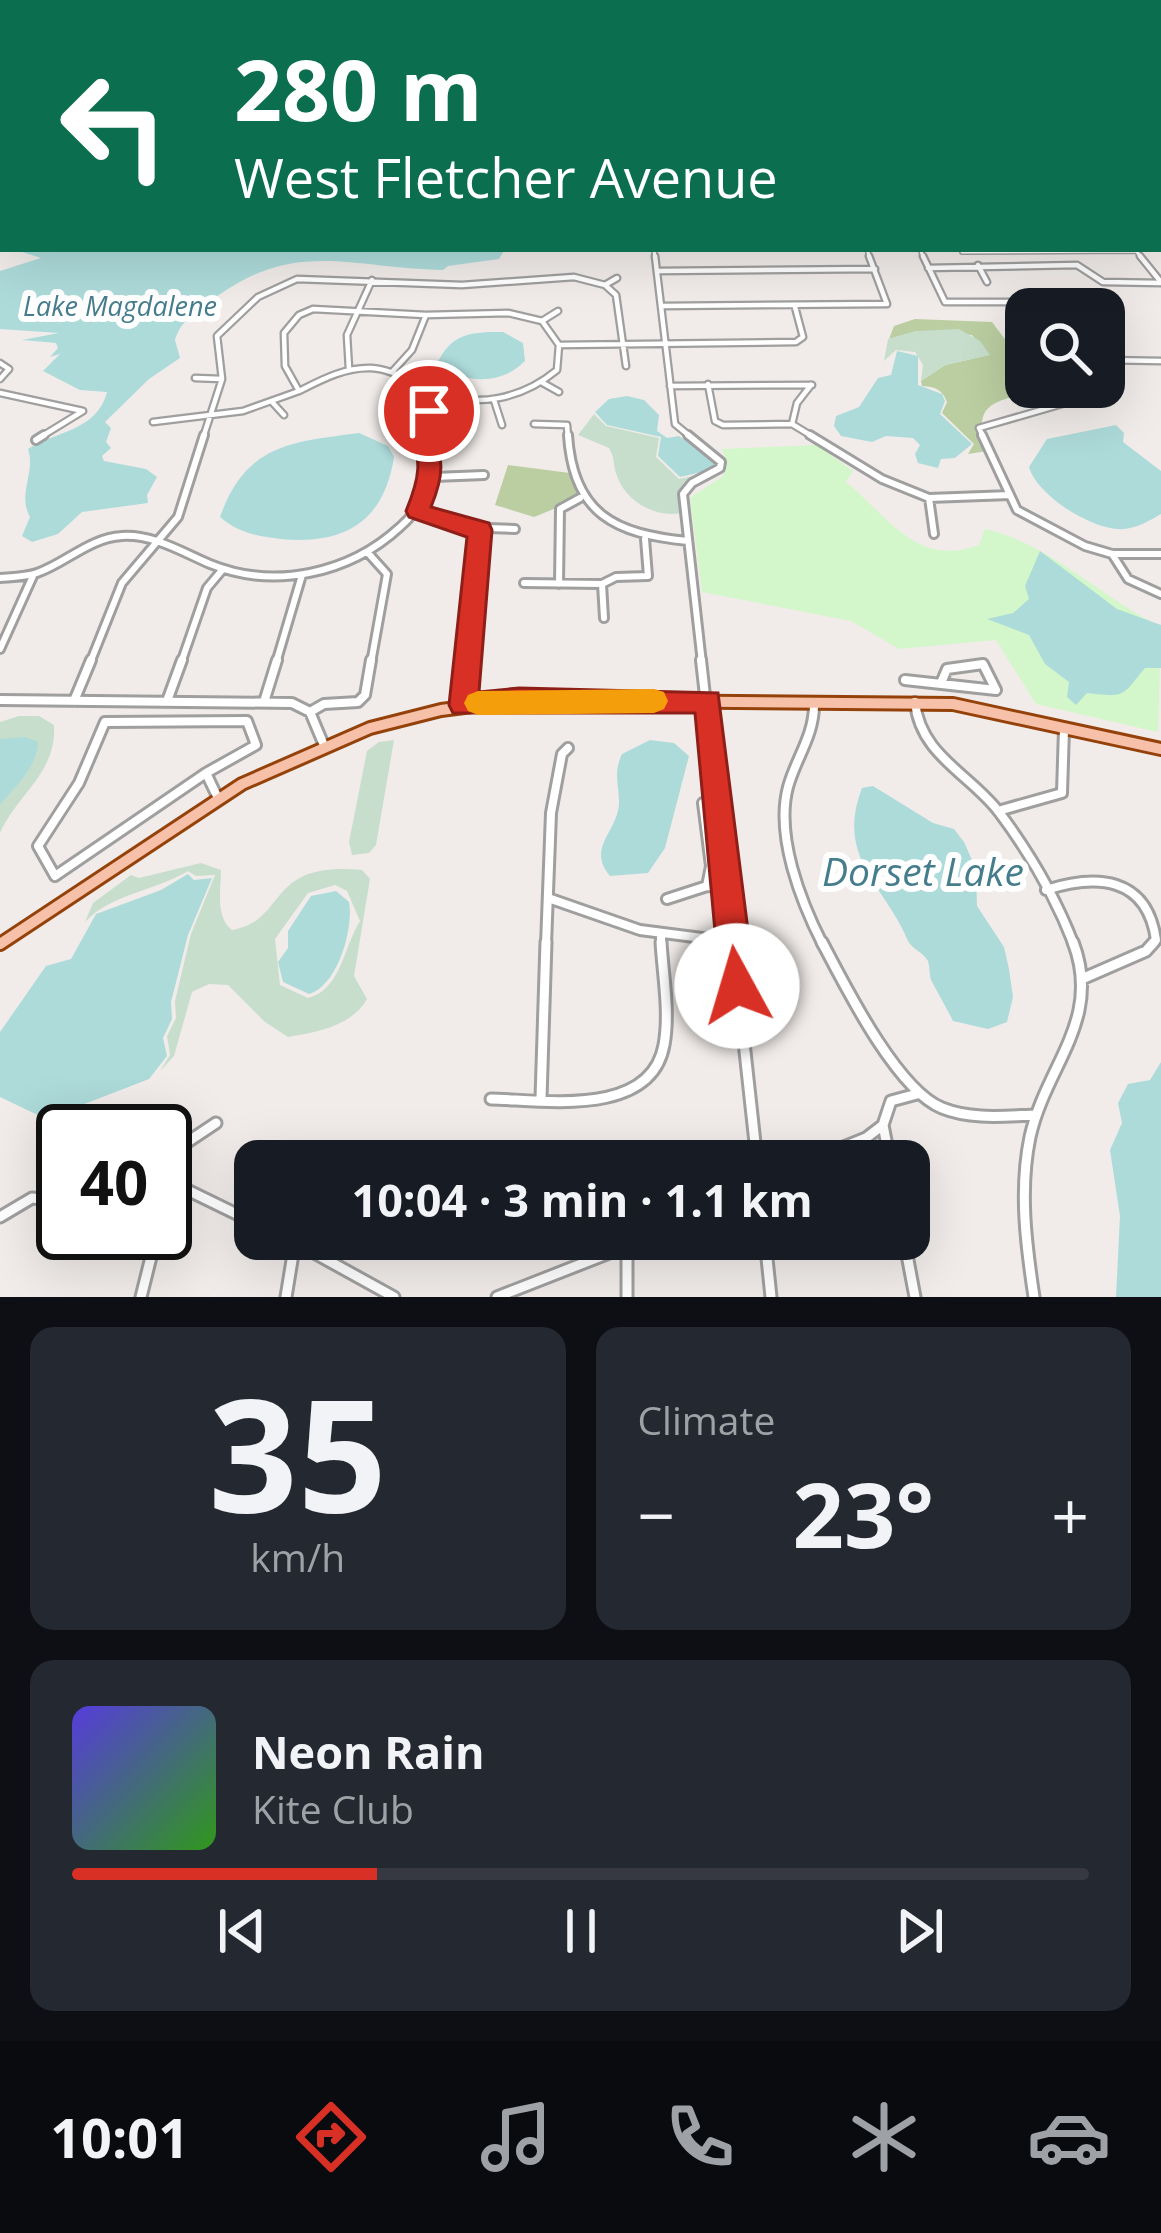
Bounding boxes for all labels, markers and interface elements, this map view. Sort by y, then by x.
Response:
text: 280 m [234,31,482,146]
icon: left [36,48,192,204]
text: West Fletcher Avenue [234,140,778,214]
water label: Lake Magdalene [23,287,217,324]
map controls [1005,288,1125,408]
button: search [1005,288,1125,408]
pin [378,360,480,462]
icon: arrive [396,378,462,444]
water label: Dorset Lake [822,844,1024,897]
position arrow [674,923,800,1049]
speed limit sign: 40 [36,1104,192,1260]
text: 10:04 · 3 min · 1.1 km [351,1169,813,1230]
text: 35 [209,1345,387,1558]
text: Climate [638,1393,775,1446]
text: 23° [793,1452,934,1574]
text: − [638,1469,675,1559]
text: + [1051,1469,1089,1559]
text: km/h [250,1530,345,1583]
text: Neon Rain [252,1721,485,1782]
text: Kite Club [252,1782,414,1835]
icon: previous [209,1898,275,1964]
icon: pause [548,1898,614,1964]
icon: next [887,1898,953,1964]
icon: directions [289,2095,373,2179]
icon: music [474,2095,558,2179]
icon: phone [658,2095,742,2179]
icon: climate [842,2095,926,2179]
icon: car [1027,2095,1111,2179]
text: 10:01 [50,2100,189,2174]

